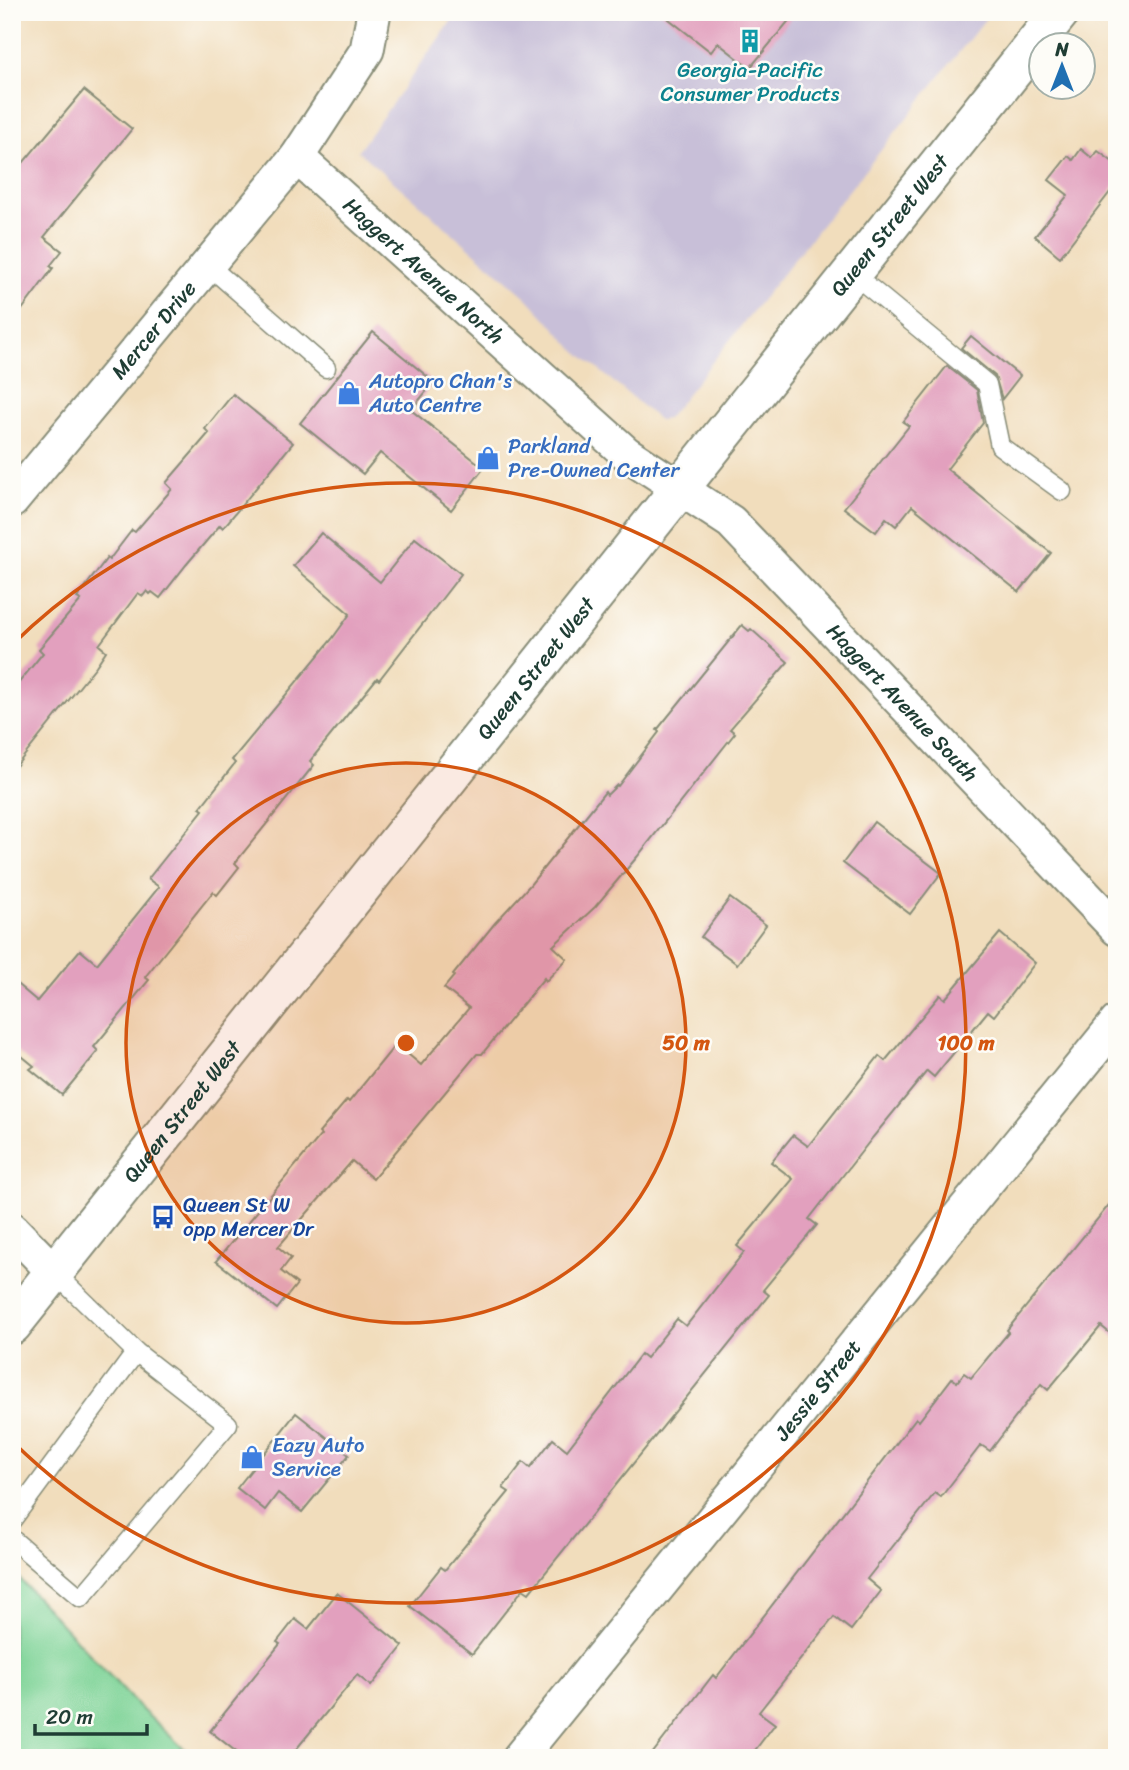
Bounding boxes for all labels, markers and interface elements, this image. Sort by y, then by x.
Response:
building icon: Georgia-Pacific Consumer Products [736,27,764,55]
north arrow [1028,32,1098,102]
text: N [1054,33,1069,66]
place label: Georgia-Pacific Consumer Products [661,51,840,113]
street label: Queen Street West [820,144,960,305]
street label: Haggert Avenue North [334,187,513,354]
street label: Mercer Drive [101,272,207,388]
place label: Autopro Chan's Auto Centre [368,362,512,424]
shop icon: Autopro Chan's Auto Centre [335,379,363,407]
place label: Parkland Pre-Owned Center [508,427,681,489]
shop icon: Parkland Pre-Owned Center [474,444,502,472]
street label: Queen Street West [467,587,606,748]
street label: Haggert Avenue South [817,614,988,791]
text: 50 m [662,1024,711,1062]
text: 100 m [937,1024,995,1062]
street label: Queen Street West [113,1030,252,1192]
centre of rings [394,1031,418,1055]
place label: Queen St W opp Mercer Dr [183,1186,315,1248]
bus stop icon: Queen St W opp Mercer Dr [149,1203,177,1231]
street label: Jessie Street [764,1331,871,1450]
place label: Eazy Auto Service [272,1426,364,1488]
shop icon: Eazy Auto Service [238,1443,266,1471]
scale bar [35,1693,147,1737]
text: 20 m [46,1698,93,1736]

